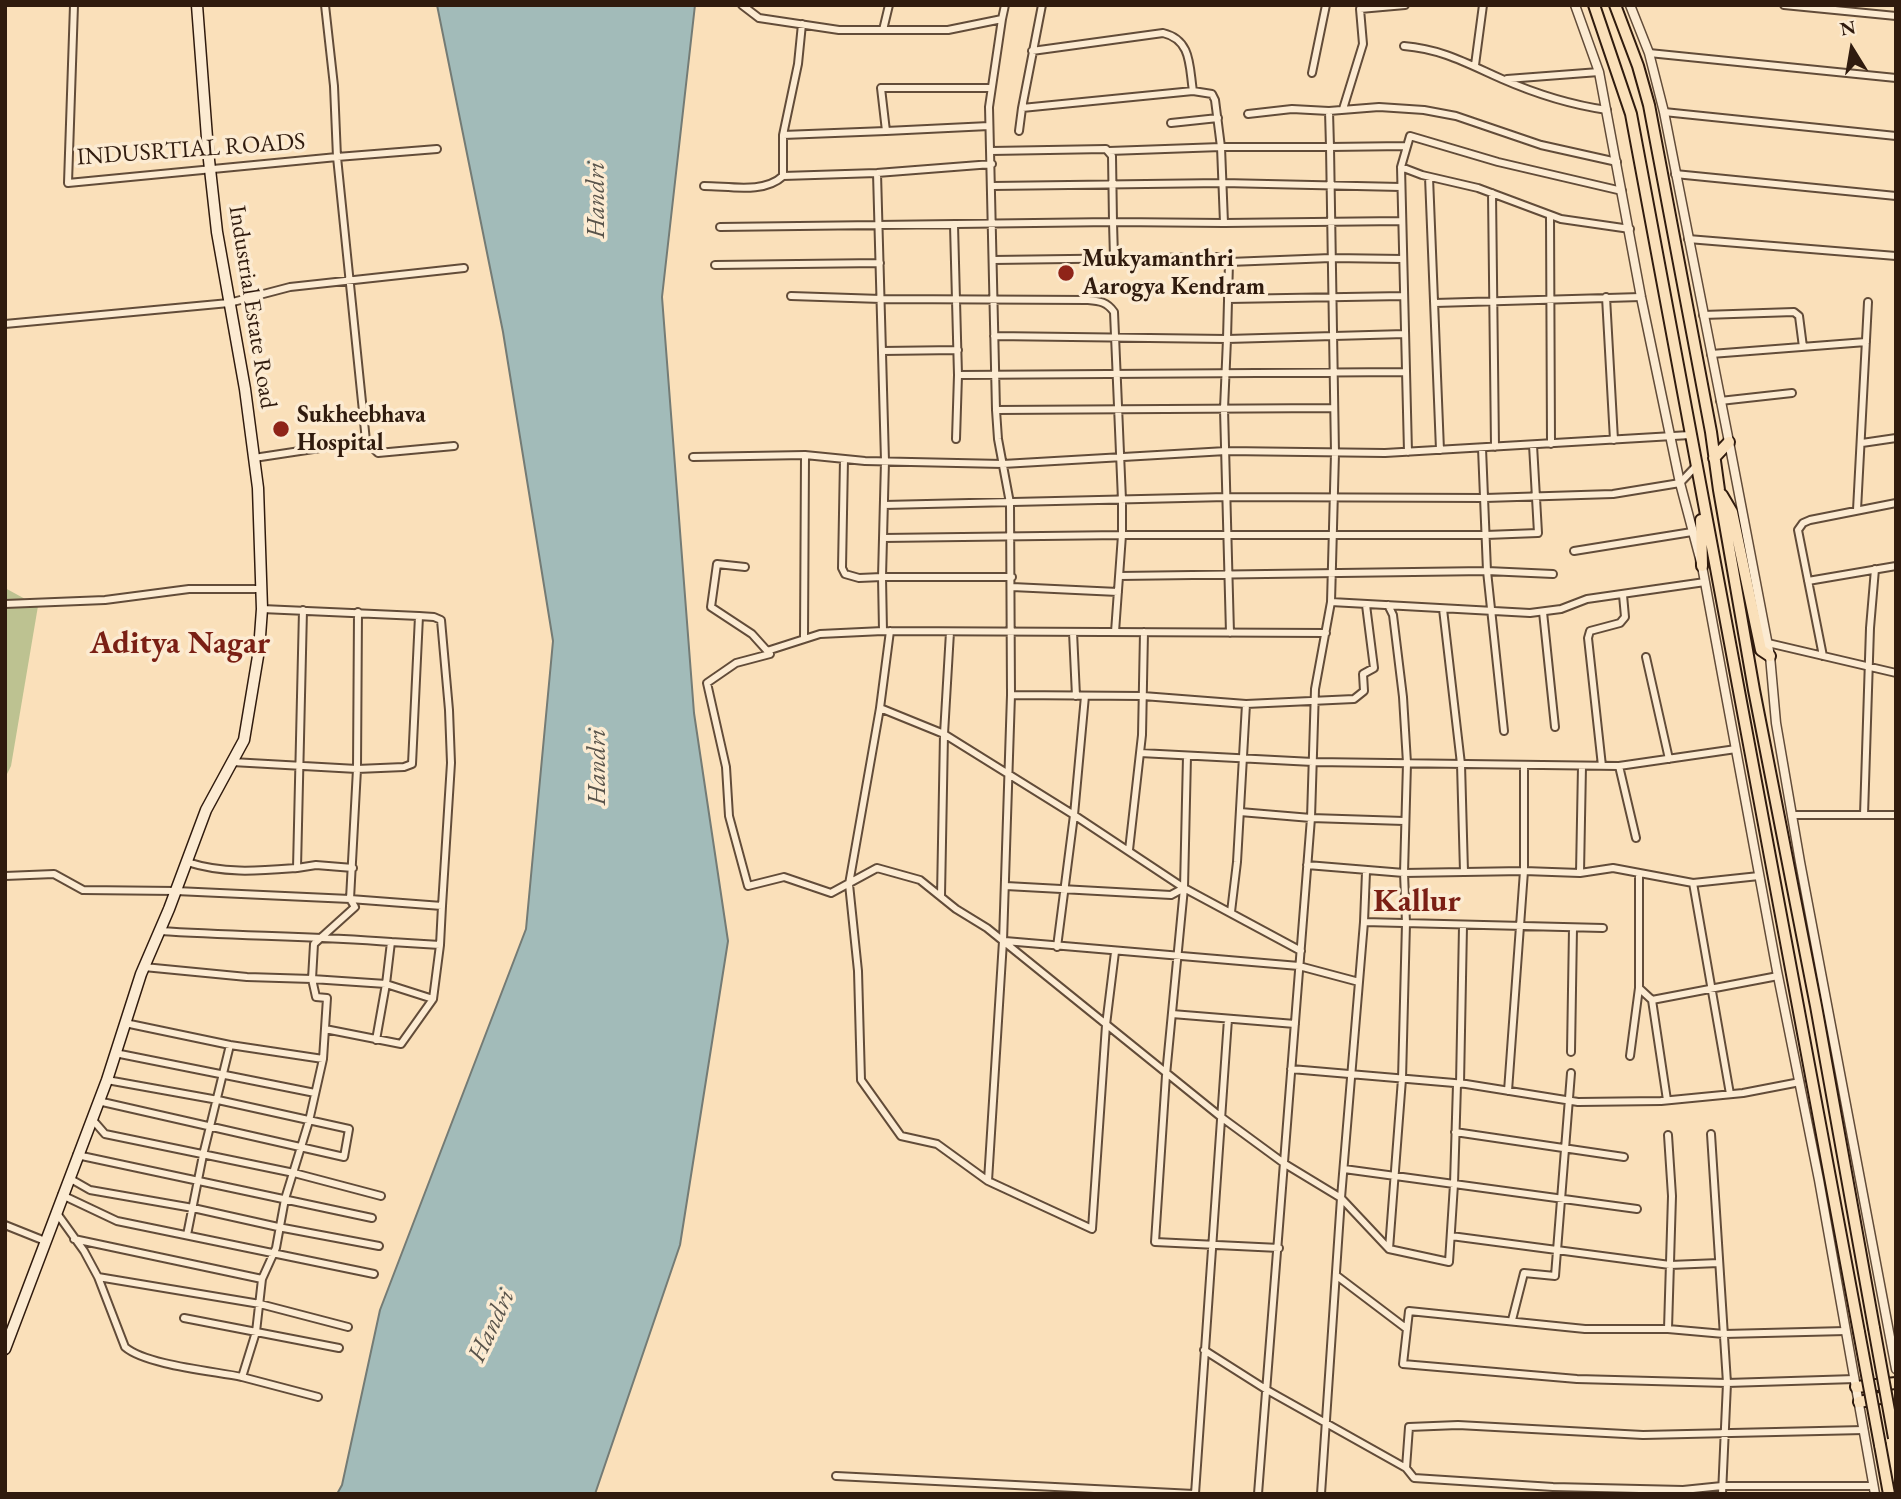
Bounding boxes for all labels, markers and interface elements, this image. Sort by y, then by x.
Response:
north arrow [1817,14,1887,84]
text: N [1838,14,1858,42]
street label: INDUSRTIAL ROADS [76,128,306,172]
water label: Handri [581,162,613,238]
street label: Industrial Estate Road [222,203,282,411]
place label: Mukyamanthri Aarogya Kendram [1082,245,1265,301]
marker: Mukyamanthri Aarogya Kendram [1056,263,1076,283]
place label: Sukheebhava Hospital [297,401,426,457]
marker: Sukheebhava Hospital [271,419,291,439]
district label: Aditya Nagar [90,625,270,663]
water label: Handri [582,729,614,805]
district label: Kallur [1373,883,1461,921]
water label: Handri [462,1285,522,1367]

